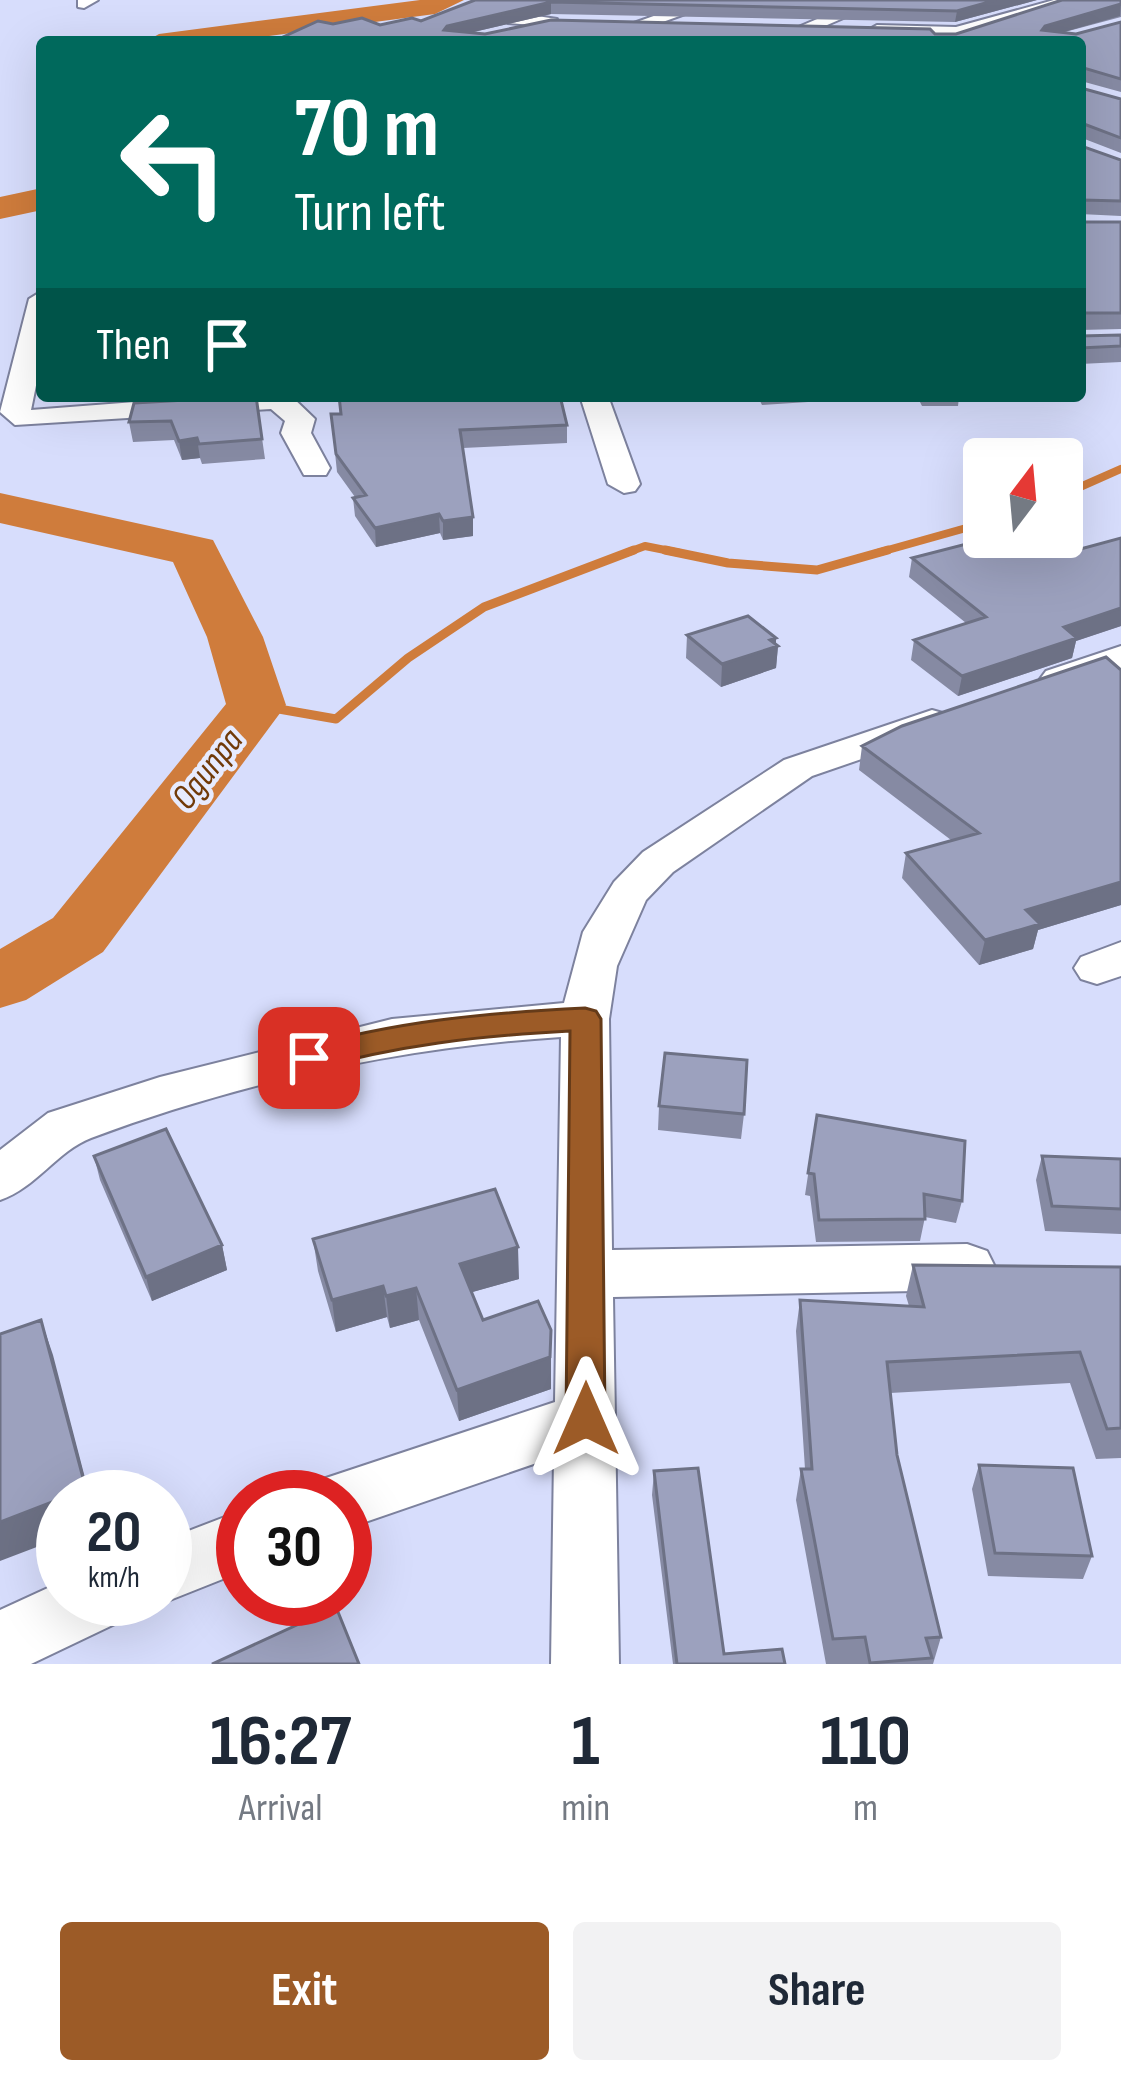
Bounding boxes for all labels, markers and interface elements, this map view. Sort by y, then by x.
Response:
text: 70 m [294,79,439,180]
icon: left [96,84,252,240]
text: Turn left [294,181,446,246]
icon: arrive [194,312,260,378]
text: Then [96,318,170,373]
north arrow [963,438,1083,558]
map controls [963,438,1083,558]
water label: Ogunpa [163,720,253,819]
pin [258,1007,360,1109]
icon: arrive [276,1025,342,1091]
position arrow [523,1356,649,1482]
speed limit sign: 30 [216,1470,372,1626]
text: 20 [87,1497,141,1569]
text: km/h [88,1560,140,1596]
text: 16:27 [210,1699,351,1786]
text: 1 [572,1699,600,1786]
text: 110 [820,1699,911,1786]
text: Arrival [239,1785,323,1832]
text: min [561,1785,610,1832]
text: m [853,1785,878,1832]
button: Exit [60,1922,549,2060]
button: Share [573,1922,1061,2060]

